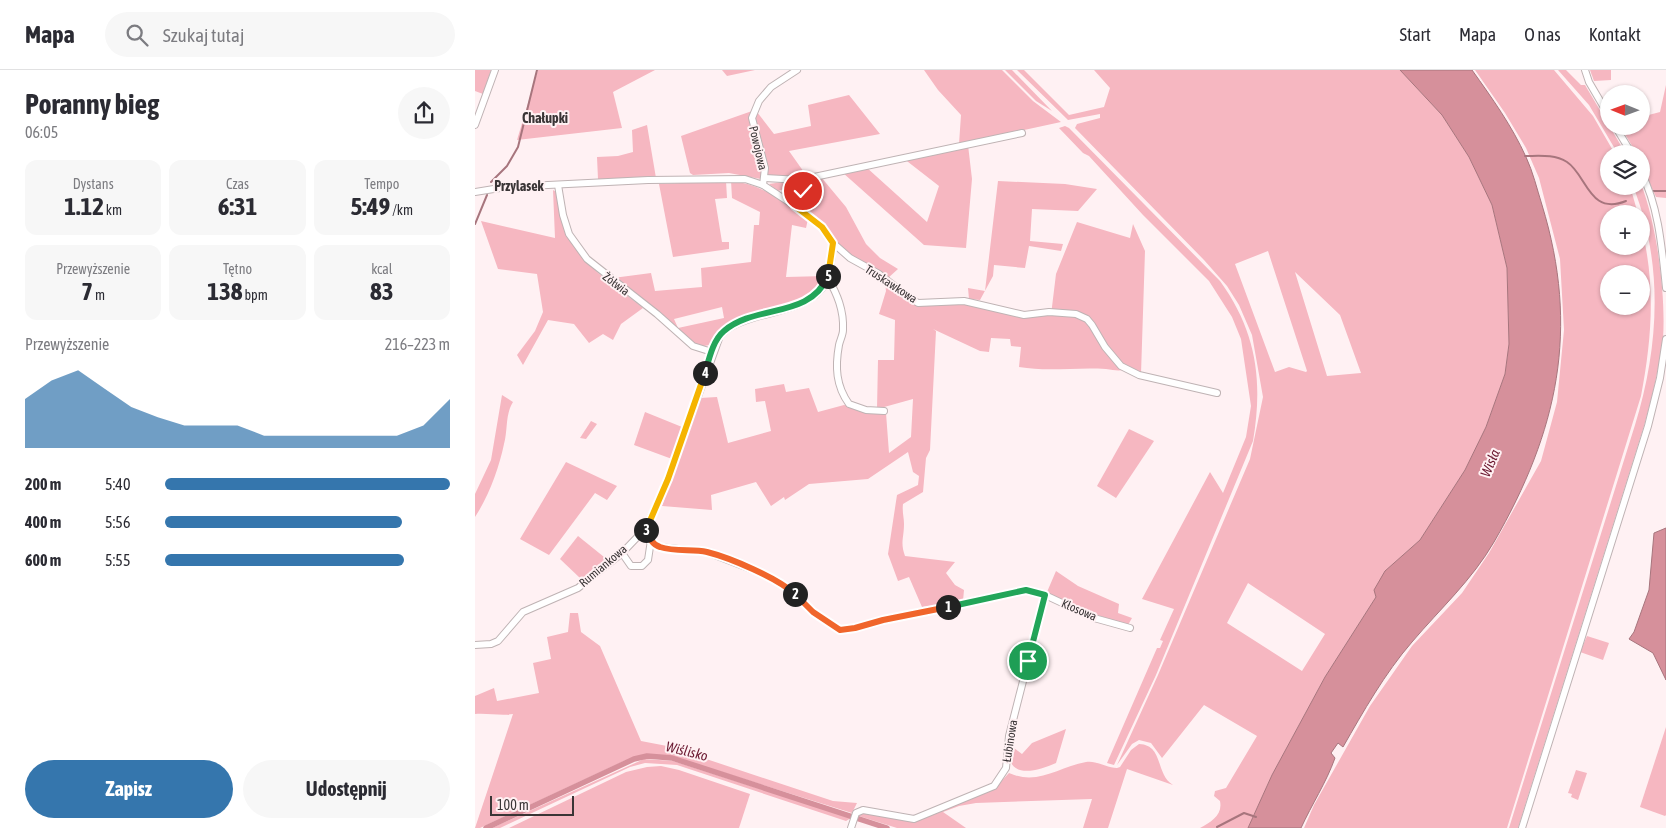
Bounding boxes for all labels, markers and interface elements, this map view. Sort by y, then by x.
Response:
search box [105,12,455,57]
text: Mapa [25,21,75,48]
icon: search [123,21,151,49]
text: Szukaj tutaj [163,24,244,46]
text: Start [1399,24,1431,45]
text: Mapa [1459,24,1496,45]
text: O nas [1524,24,1561,45]
text: Kontakt [1589,24,1641,45]
north arrow [1600,85,1650,135]
map controls [1600,85,1650,315]
button: share [398,87,450,139]
text: Poranny bieg [25,88,159,120]
district label: Chałupki [522,110,568,126]
text: 06:05 [25,123,58,141]
street label: Powojowa [746,125,770,171]
button: layers [1600,145,1650,195]
pin [782,170,824,212]
text: Dystans [73,176,114,192]
text: Czas [226,176,249,192]
text: Tempo [364,176,399,192]
icon: check [789,177,817,205]
district label: Przylasek [494,178,545,194]
text: 1.12 [64,192,104,220]
text: 6:31 [218,192,257,220]
text: 5:49 [351,192,390,220]
text: km [104,202,122,218]
text: /km [390,202,413,218]
button: + [1600,205,1650,255]
text: Przewyższenie [56,261,130,277]
text: Tętno [223,261,252,277]
text: kcal [371,261,392,277]
street label: Truskawkowa [862,262,920,306]
pin: 5 [815,264,841,288]
button: − [1600,265,1650,315]
text: 5 [825,268,832,284]
street label: Żółwia [600,269,632,299]
text: 7 [81,277,93,305]
text: 138 [207,277,242,305]
text: 83 [370,277,394,305]
text: m [93,287,105,303]
text: bpm [242,287,268,303]
text: Przewyższenie [25,335,109,353]
text: 216–223 m [385,335,450,353]
pin: 4 [693,360,717,386]
text: 4 [702,365,709,381]
water label: Wisła [1477,446,1503,479]
text: 200 m [25,475,61,493]
text: 5:40 [105,475,130,493]
text: 400 m [25,513,61,531]
text: 5:56 [105,513,130,531]
pin: 3 [633,518,659,542]
text: 3 [643,522,650,538]
street label: Rumiankowa [576,542,630,590]
text: 600 m [25,551,61,569]
text: 5:55 [105,551,130,569]
pin: 2 [783,582,807,606]
text: 2 [792,586,799,602]
pin: 1 [935,594,961,620]
street label: Kłosowa [1059,596,1099,624]
text: 1 [945,599,952,615]
pin [1007,640,1049,682]
icon: arrive [1014,647,1042,675]
street label: Łubinowa [1000,719,1020,763]
water label: Wiślisko [664,738,710,764]
button: Zapisz [25,760,233,818]
button: Udostępnij [243,760,450,818]
scale bar [490,793,574,816]
text: 100 m [497,797,529,813]

